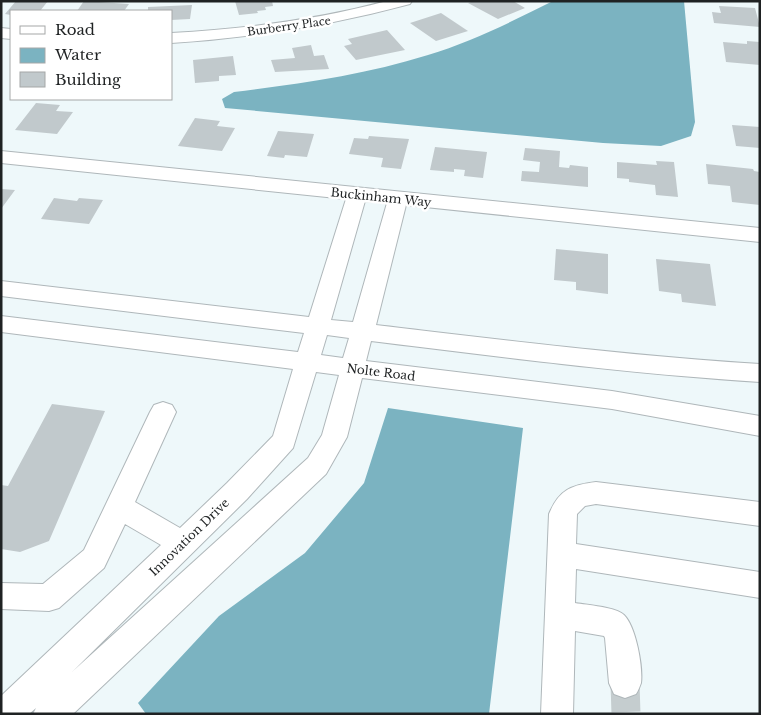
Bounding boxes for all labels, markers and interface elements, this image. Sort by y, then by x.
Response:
legend [10,10,172,100]
street label: Burberry Place [246,13,332,39]
text: Road [55,20,95,39]
text: Water [54,45,102,64]
text: Building [55,70,122,89]
street label: Buckinham Way [330,184,432,210]
street label: Nolte Road [346,360,416,384]
street label: Innovation Drive [146,495,232,579]

